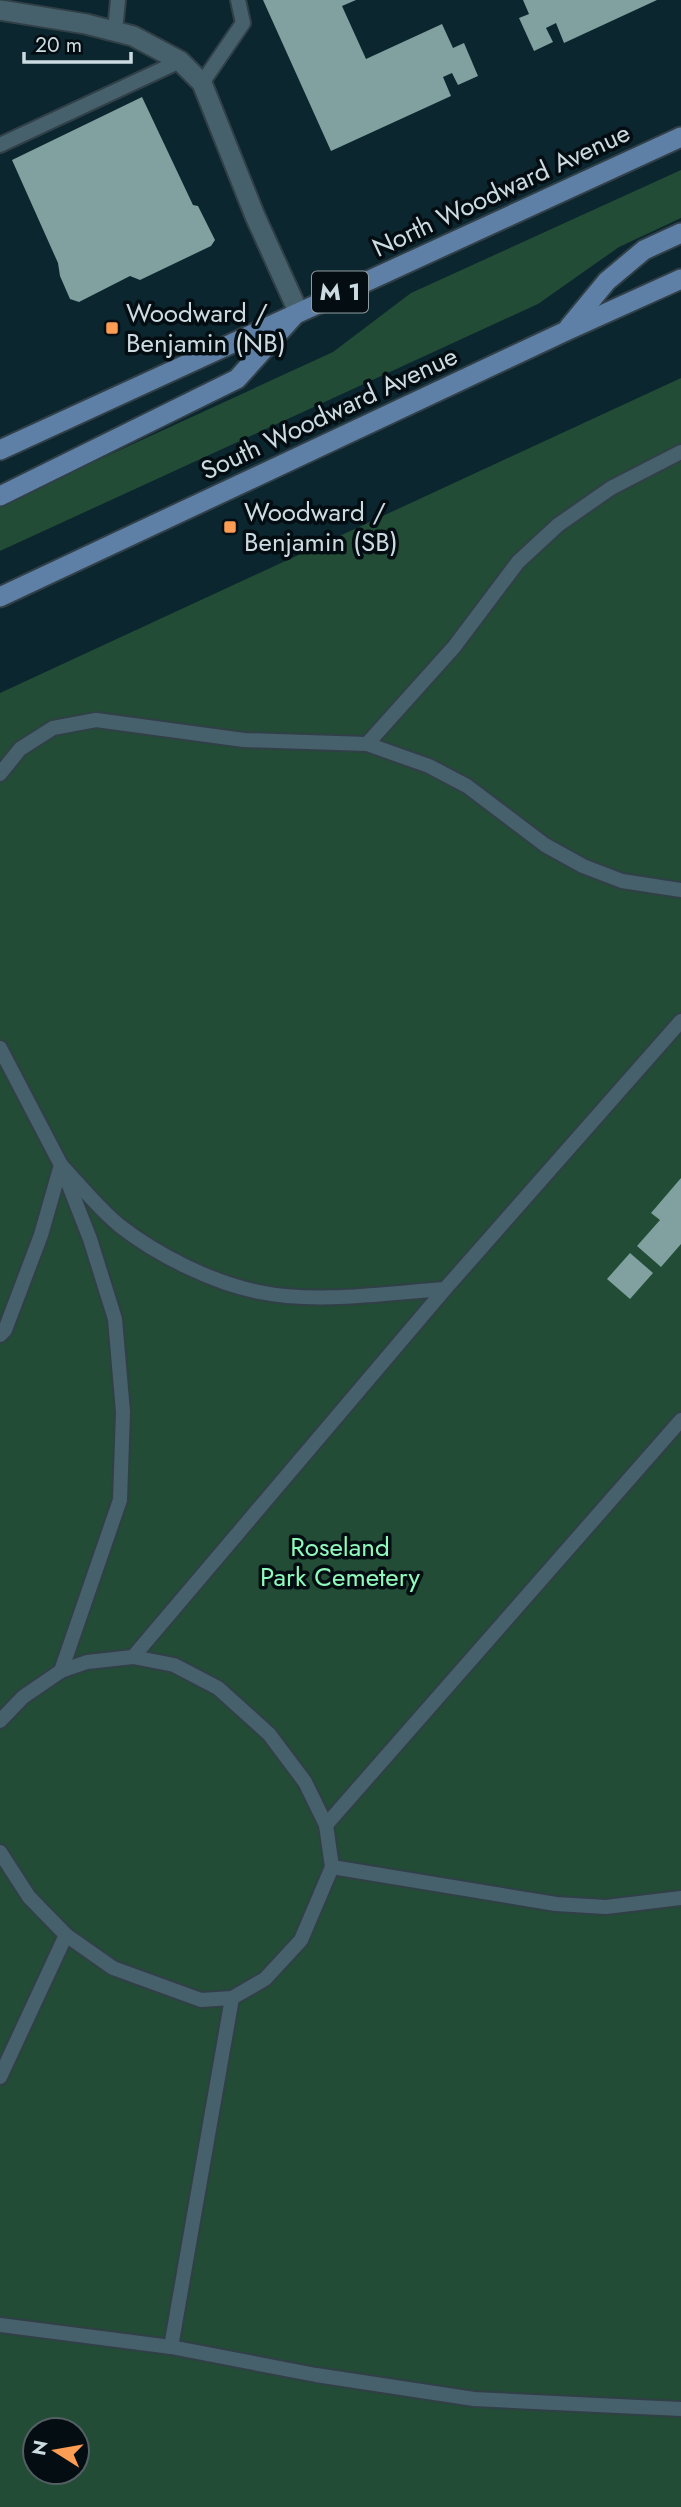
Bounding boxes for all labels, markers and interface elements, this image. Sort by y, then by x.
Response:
scale bar [24,21,131,65]
text: 20 m [35,30,82,60]
street label: North Woodward Avenue [366,113,636,267]
road number: M 1 [312,272,368,312]
place label: Woodward / Benjamin (NB) [126,294,286,362]
marker: Woodward / Benjamin (NB) [104,320,120,336]
street label: South Woodward Avenue [194,337,464,489]
place label: Woodward / Benjamin (SB) [244,493,398,561]
marker: Woodward / Benjamin (SB) [222,519,238,535]
park label: Roseland Park Cemetery [260,1528,420,1596]
north arrow [21,2416,91,2486]
text: N [25,2438,54,2458]

